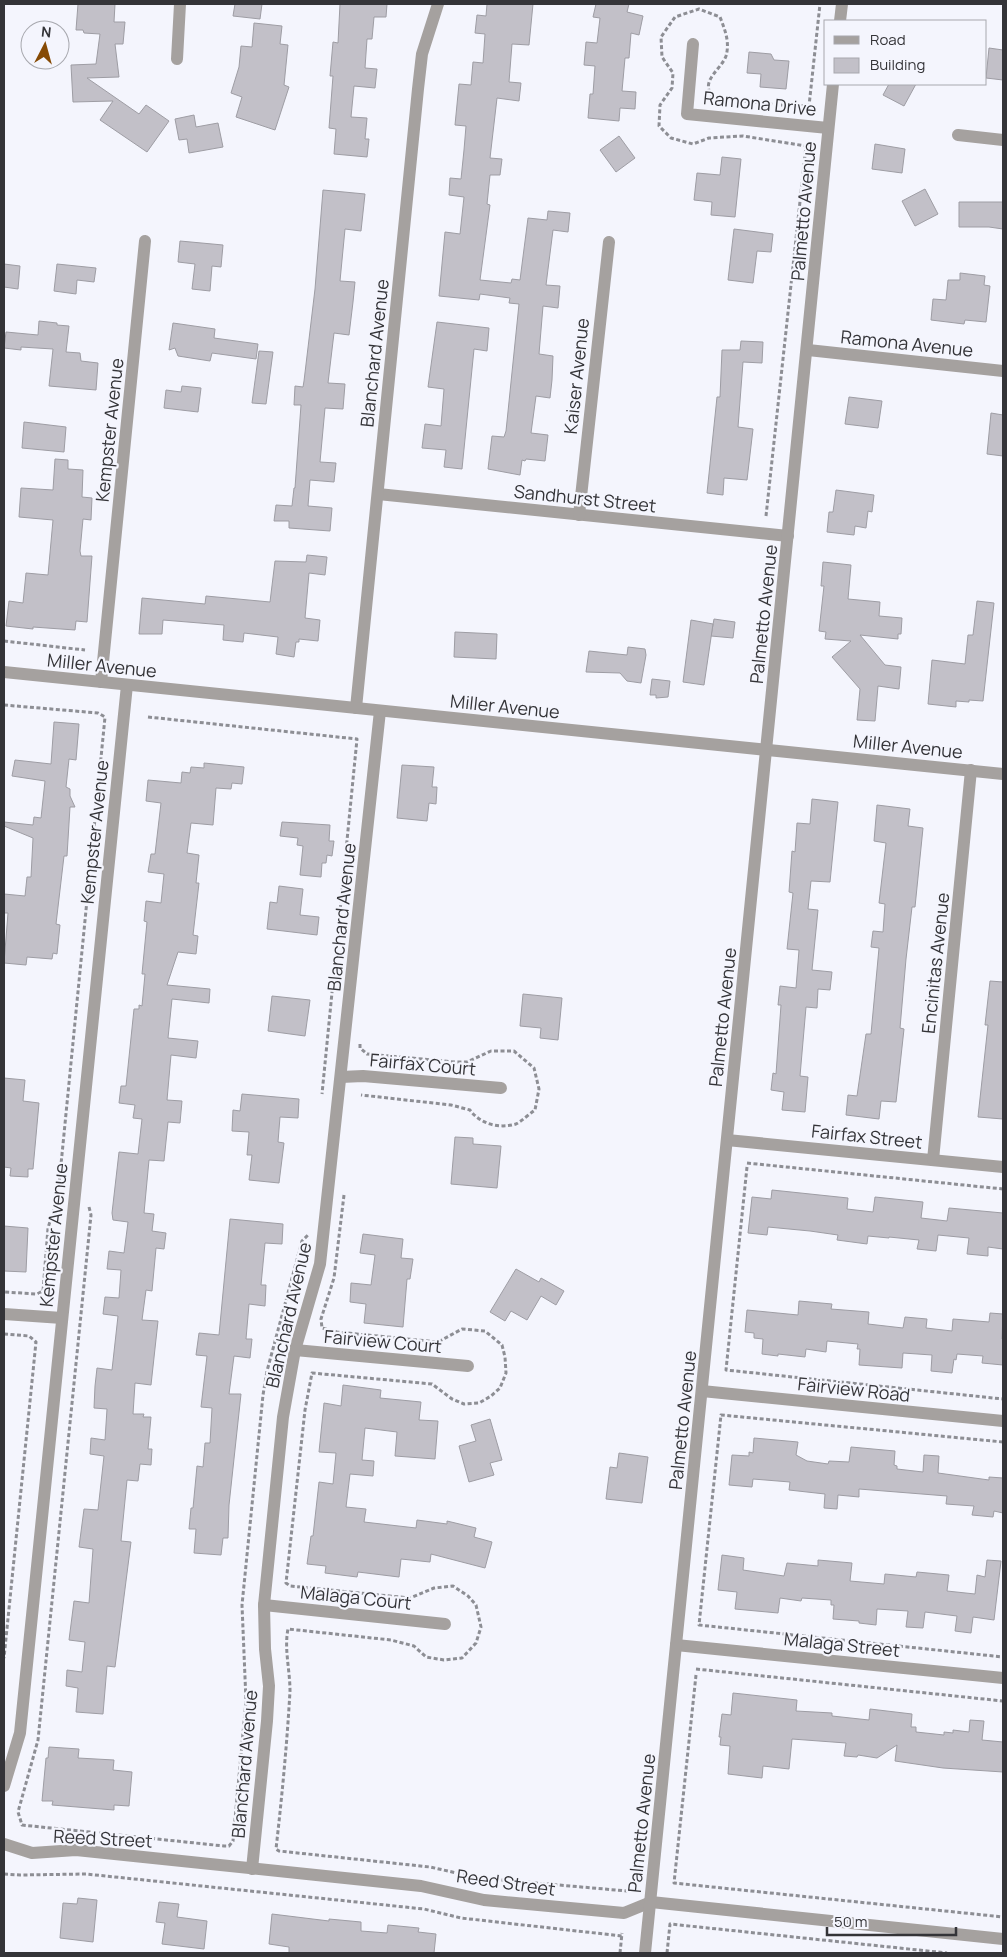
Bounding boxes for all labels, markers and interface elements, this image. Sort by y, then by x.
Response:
north arrow [20,20,70,70]
legend [824,20,987,85]
text: N [40,22,52,42]
text: Road [870,29,906,50]
text: Building [870,54,925,75]
street label: Ramona Drive [702,85,818,121]
street label: Palmetto Avenue [785,140,821,282]
street label: Blanchard Avenue [354,278,394,428]
street label: Kaiser Avenue [558,317,594,435]
street label: Ramona Avenue [840,324,974,362]
street label: Kempster Avenue [90,357,128,503]
street label: Sandhurst Street [513,479,657,517]
street label: Palmetto Avenue [744,543,782,685]
street label: Miller Avenue [46,647,158,683]
street label: Miller Avenue [449,688,561,724]
street label: Miller Avenue [852,728,964,764]
street label: Kempster Avenue [75,759,113,905]
street label: Blanchard Avenue [321,842,361,992]
street label: Encinitas Avenue [916,891,954,1035]
street label: Palmetto Avenue [703,946,741,1088]
street label: Fairfax Court [369,1047,477,1081]
street label: Fairfax Street [810,1118,924,1154]
street label: Kempster Avenue [34,1162,72,1308]
street label: Blanchard Avenue [260,1240,316,1390]
street label: Fairview Court [323,1324,443,1358]
street label: Palmetto Avenue [663,1349,701,1491]
street label: Fairview Road [797,1371,911,1407]
street label: Malaga Court [299,1579,413,1615]
street label: Malaga Street [783,1626,901,1662]
street label: Blanchard Avenue [226,1689,262,1839]
street label: Palmetto Avenue [622,1752,660,1894]
street label: Reed Street [53,1823,153,1853]
street label: Reed Street [455,1863,557,1901]
scale bar [827,1904,956,1936]
text: 50 m [834,1911,868,1932]

